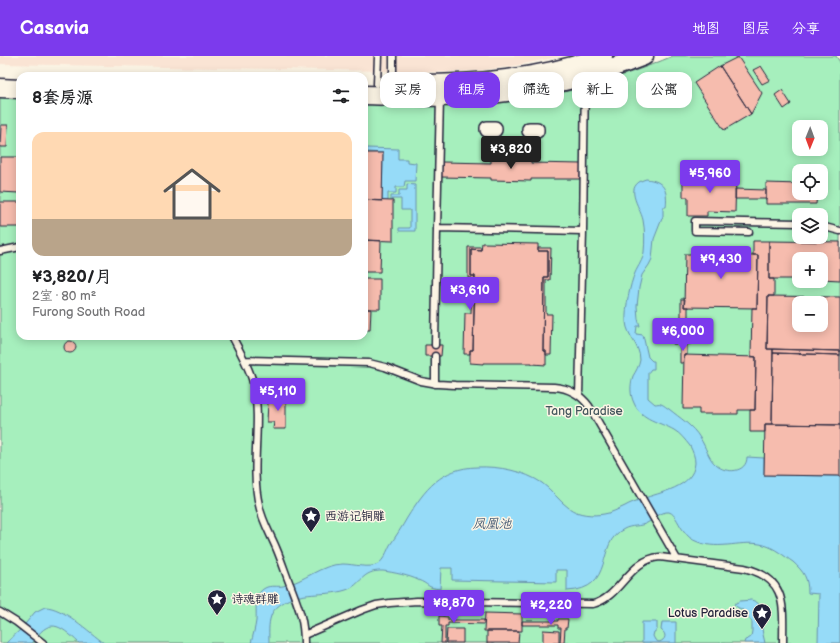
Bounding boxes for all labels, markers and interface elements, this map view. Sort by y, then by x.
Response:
text: Casavia [20,17,89,40]
text: 地图 [692,20,720,37]
text: 图层 [742,20,770,37]
text: 分享 [792,20,820,37]
chip: 买房 [380,72,436,108]
chip: 租房 [444,72,500,108]
chip: 筛选 [508,72,564,108]
chip: 新上 [572,72,628,108]
chip: 公寓 [636,72,692,108]
icon: filters [330,85,352,107]
text: 8套房源 [32,88,93,108]
north arrow [792,120,828,156]
map controls [792,120,828,332]
pin: ¥3,820 [478,136,544,170]
text: ¥3,820 [490,141,532,157]
icon: home [156,158,228,230]
pin: ¥5,960 [677,160,743,194]
button: locate [792,164,828,200]
text: ¥5,960 [689,165,731,181]
button: layers [792,208,828,244]
pin: ¥9,430 [688,246,754,280]
text: ¥9,430 [700,251,742,267]
button: + [792,252,828,288]
text: ¥3,820/月 [32,267,112,287]
pin: ¥3,610 [437,277,503,311]
text: ¥3,610 [450,282,490,298]
text: 2室 · 80 m² [32,288,96,304]
button: − [792,296,828,332]
text: Furong South Road [32,304,145,320]
pin: ¥6,000 [650,318,716,352]
text: ¥6,000 [661,323,705,339]
pin: ¥5,110 [245,378,311,412]
text: ¥5,110 [259,383,297,399]
park label: Tang Paradise [545,404,623,419]
place icon: 西游记铜雕 [300,505,322,533]
place label: 西游记铜雕 [325,509,385,524]
water label: 凤凰池 [472,516,512,532]
place icon: 诗魂群雕 [206,588,228,616]
pin: ¥8,870 [421,590,487,624]
place label: 诗魂群雕 [231,592,279,607]
pin: ¥2,220 [518,592,584,626]
text: ¥8,870 [433,595,475,611]
text: ¥2,220 [530,597,572,613]
place icon: Lotus Paradise [751,602,773,630]
place label: Lotus Paradise [668,606,748,621]

